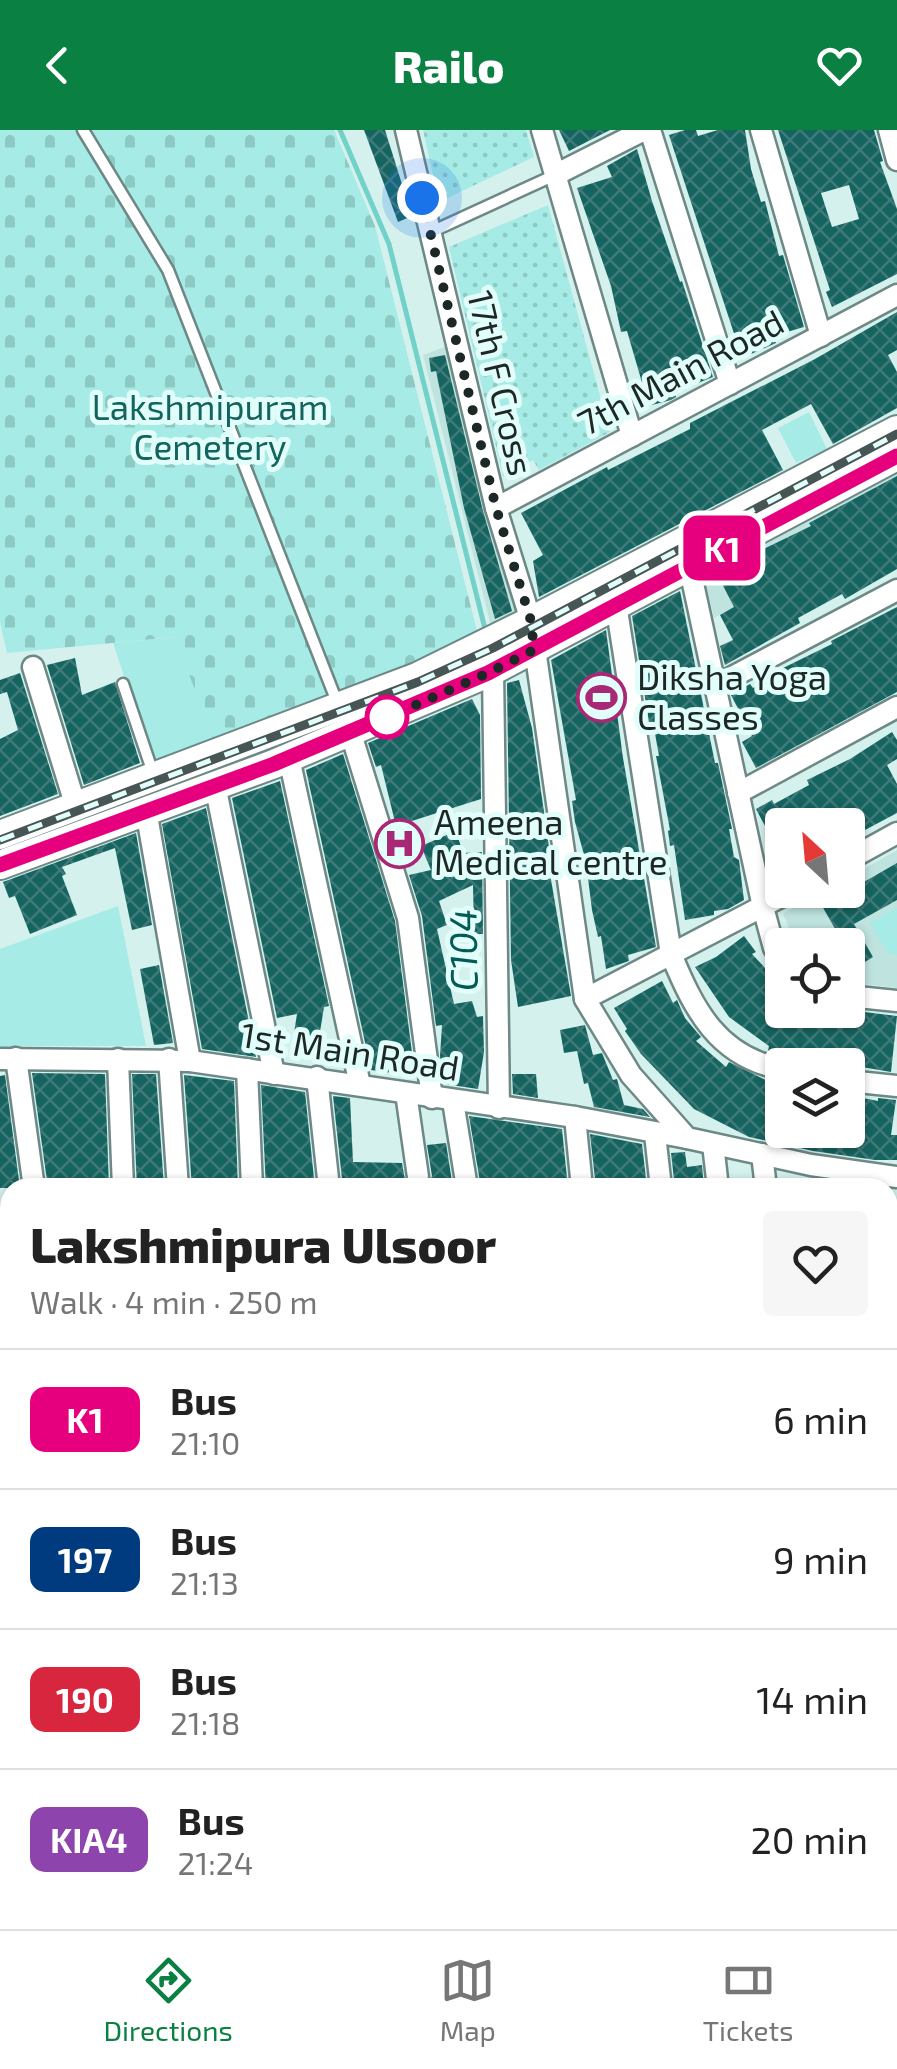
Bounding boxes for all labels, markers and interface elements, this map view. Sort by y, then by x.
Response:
icon: back [30,38,85,93]
text: Railo [393,38,504,92]
icon: heart [812,38,867,93]
your location [397,173,447,223]
street label: 17th F Cross [460,286,544,479]
street label: 7th Main Road [570,299,790,443]
park label: Lakshmipuram Cemetery [92,385,328,467]
line badge: K1 [677,516,767,580]
text: K1 [703,527,741,569]
place label: Diksha Yoga Classes [637,655,827,737]
sports icon: Diksha Yoga Classes [576,672,628,724]
unlabelled marker [366,696,408,738]
place label: Ameena Medical centre [434,800,668,882]
north arrow [765,808,865,908]
map controls [765,808,865,1148]
hospital icon: Ameena Medical centre [373,817,425,869]
water label: C104 [438,908,486,992]
button: locate [765,928,865,1028]
street label: 1st Main Road [238,1012,462,1088]
button: layers [765,1048,865,1148]
button: heart [763,1211,868,1316]
text: Lakshmipura Ulsoor [30,1215,496,1273]
text: Walk · 4 min · 250 m [30,1282,318,1320]
text: Bus [170,1377,237,1423]
text: 6 min [773,1396,868,1442]
text: K1 [66,1398,104,1440]
text: 21:10 [170,1423,240,1461]
text: Bus [170,1517,237,1563]
text: 9 min [773,1536,868,1582]
text: 197 [58,1538,112,1580]
text: 21:13 [170,1563,239,1601]
text: Bus [170,1657,237,1703]
text: 14 min [756,1676,868,1722]
text: 190 [56,1678,114,1720]
text: 21:18 [170,1703,240,1741]
text: Bus [178,1797,245,1843]
text: 20 min [750,1816,868,1862]
text: KIA4 [50,1818,128,1860]
text: 21:24 [178,1843,254,1881]
tab: Directions [104,1953,233,2047]
tab: Map [440,1953,496,2047]
tab: Tickets [703,1953,793,2047]

